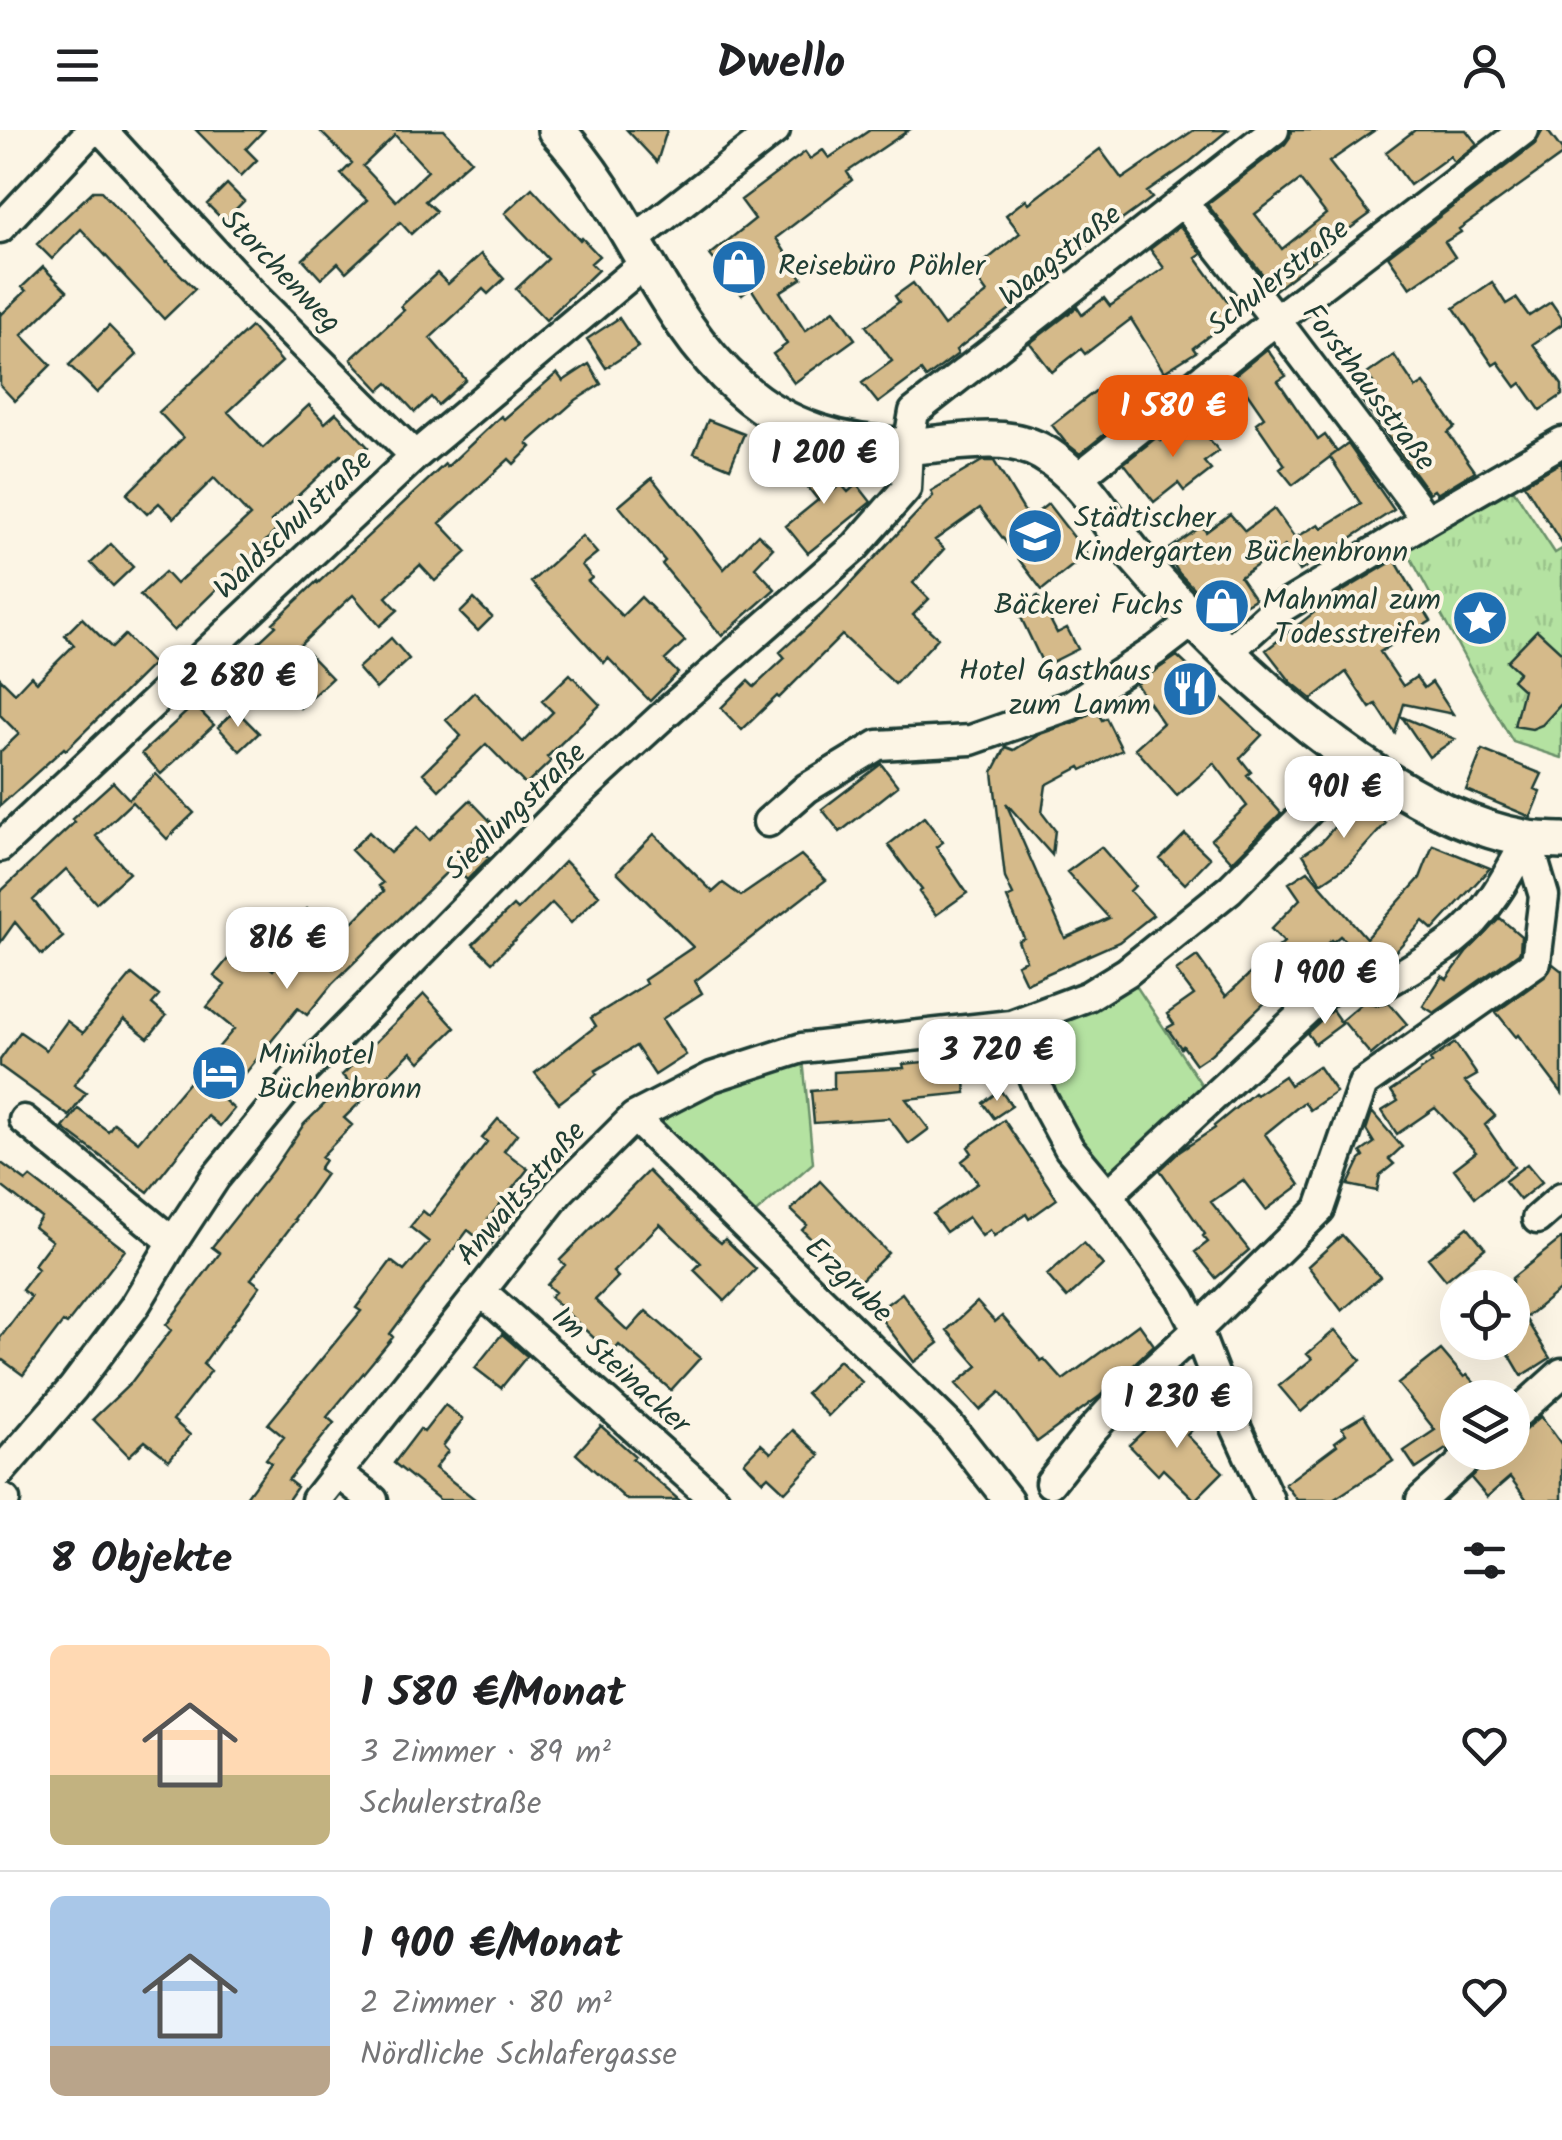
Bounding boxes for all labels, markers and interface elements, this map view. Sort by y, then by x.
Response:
text: Dwello [717,29,845,101]
icon: menu [50,38,105,93]
icon: person [1457,38,1512,93]
street label: Waagstraße [989,192,1133,320]
street label: Storchenweg [208,199,352,345]
street label: Schulerstraße [1197,207,1361,349]
shop icon: Reisebüro Pöhler [709,237,769,297]
place label: Reisebüro Pöhler [778,243,987,291]
street label: Forsthausstraße [1289,294,1447,482]
pin: 1 580 € [1081,375,1265,460]
text: 1 580 € [1120,382,1226,433]
pin: 1 200 € [732,422,916,507]
text: 1 200 € [771,429,877,480]
street label: Waldschulstraße [203,438,385,612]
place label: Städtischer Kindergarten Büchenbronn [1074,495,1408,577]
school or university icon: Städtischer Kindergarten Büchenbronn [1005,506,1065,566]
shop icon: Bäckerei Fuchs [1192,576,1252,636]
place label: Mahnmal zum Todesstreifen [1262,577,1441,659]
place label: Bäckerei Fuchs [994,582,1183,630]
place icon: Mahnmal zum Todesstreifen [1450,588,1510,648]
pin: 2 680 € [146,645,330,730]
place label: Hotel Gasthaus zum Lamm [959,648,1151,730]
text: 2 680 € [180,652,296,703]
restaurant icon: Hotel Gasthaus zum Lamm [1160,659,1220,719]
street label: Siedlungstraße [434,731,598,893]
pin: 901 € [1274,756,1414,841]
text: 901 € [1307,763,1381,814]
pin: 816 € [217,907,357,992]
text: 816 € [248,914,326,965]
pin: 1 900 € [1233,942,1417,1027]
text: 1 900 € [1273,949,1377,1000]
pin: 3 720 € [905,1019,1089,1104]
text: 3 720 € [941,1026,1053,1077]
place label: Minihotel Büchenbronn [258,1032,422,1114]
hotel icon: Minihotel Büchenbronn [189,1043,249,1103]
street label: Anwaltsstraße [445,1110,599,1278]
street label: Erzgrube [792,1226,904,1336]
map controls [1440,1270,1530,1470]
button: locate [1440,1270,1530,1360]
street label: Im Steinacker [539,1295,702,1449]
pin: 1 230 € [1085,1366,1269,1451]
text: 1 230 € [1123,1373,1231,1424]
button: layers [1440,1380,1530,1470]
text: 8 Objekte [50,1527,232,1594]
icon: filters [1457,1533,1512,1588]
text: 1 580 €/Monat [360,1661,626,1728]
icon: home [130,1685,250,1805]
icon: heart [1457,1718,1512,1773]
text: 3 Zimmer · 89 m² [360,1728,611,1779]
text: Schulerstraße [360,1779,541,1830]
text: 1 900 €/Monat [360,1912,622,1979]
icon: home [130,1936,250,2056]
icon: heart [1457,1969,1512,2024]
text: 2 Zimmer · 80 m² [360,1979,612,2030]
text: Nördliche Schlafergasse [360,2030,677,2081]

